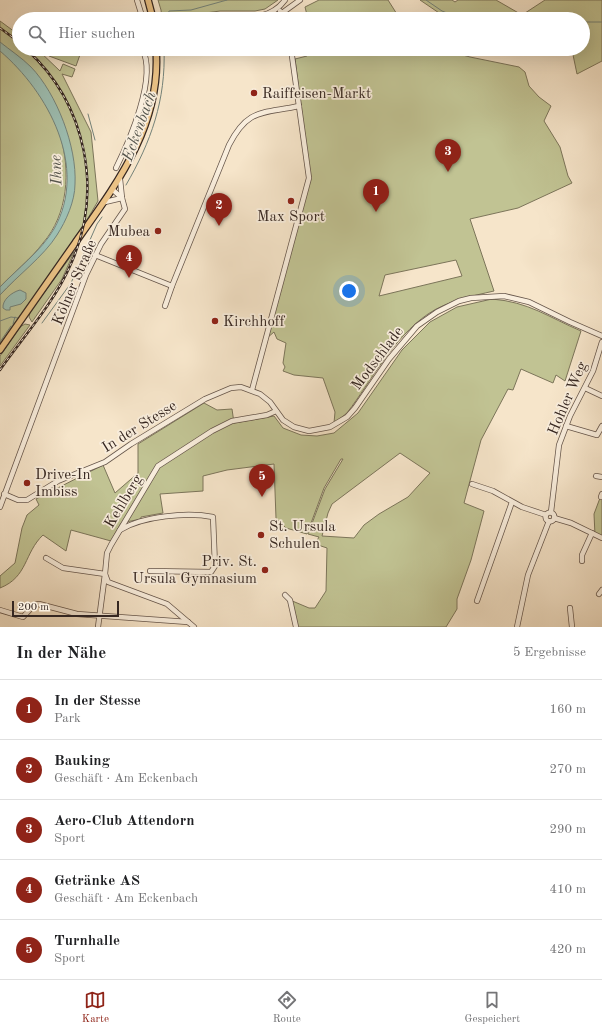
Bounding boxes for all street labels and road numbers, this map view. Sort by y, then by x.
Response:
street label: Kölner Straße [51,238,100,327]
street label: Modschlade [350,324,407,393]
street label: Hohler Weg [546,360,591,438]
street label: In der Stesse [100,398,180,456]
street label: Kehlberg [103,473,146,531]

